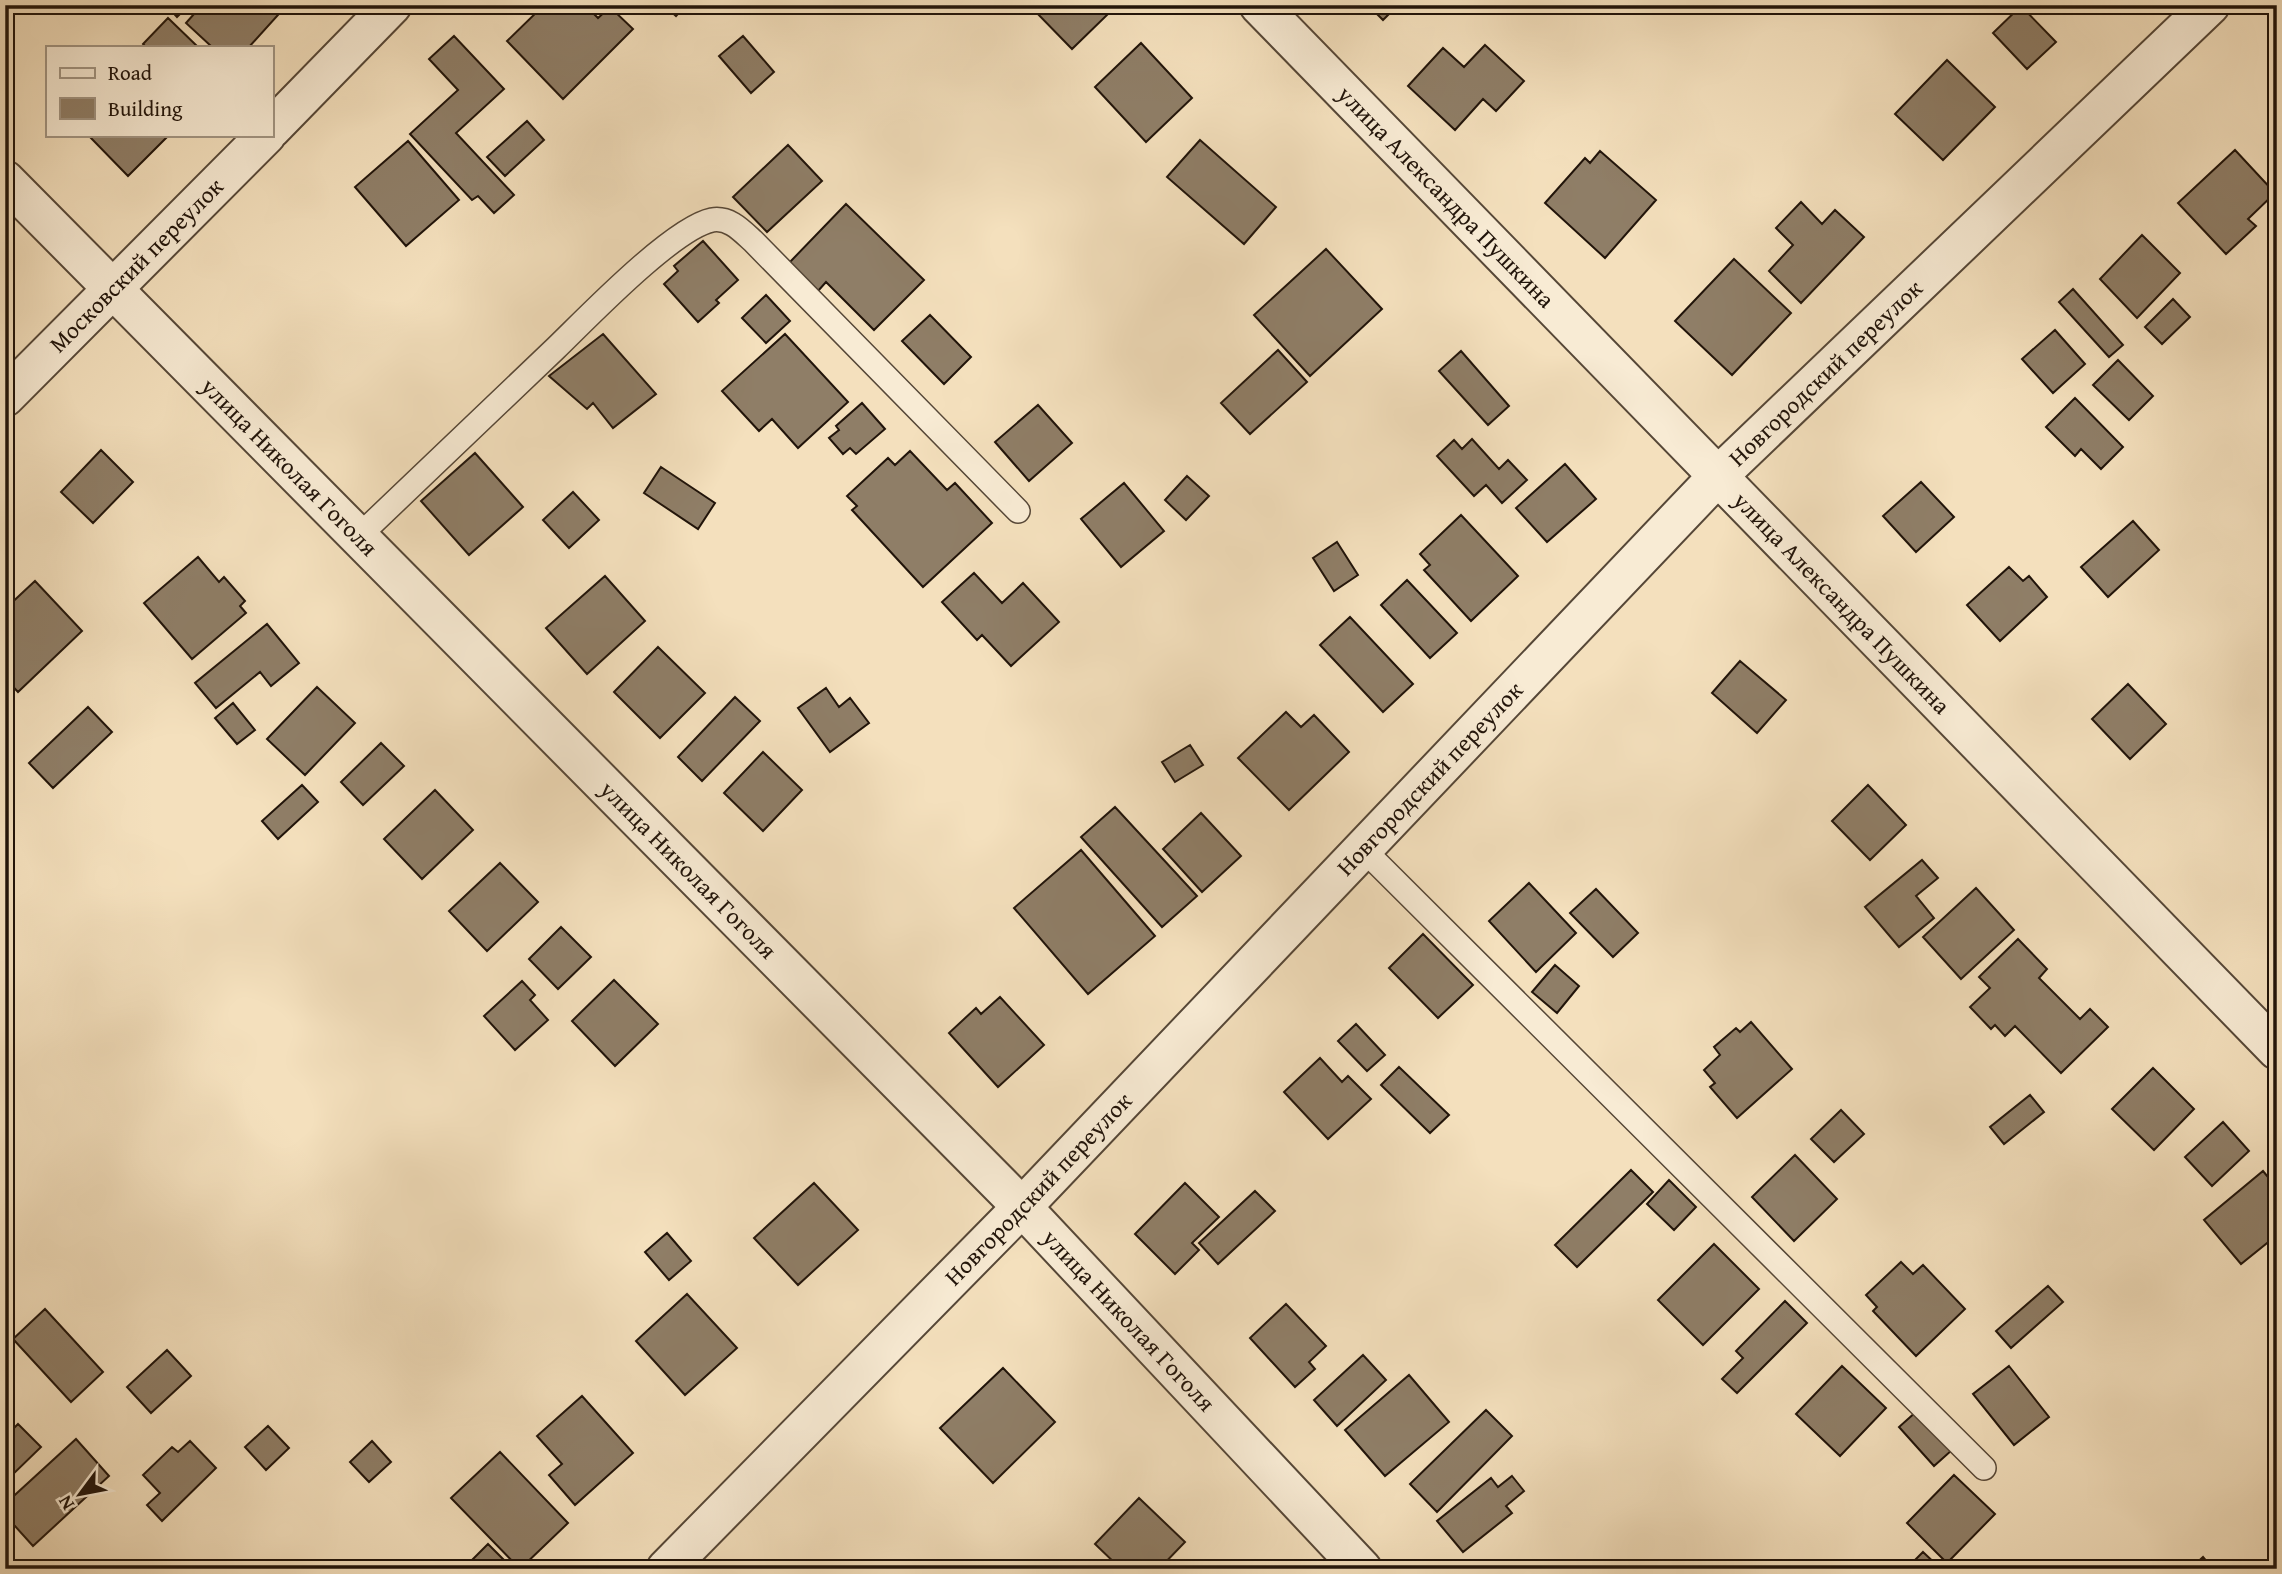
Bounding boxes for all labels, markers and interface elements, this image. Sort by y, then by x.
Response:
legend [46,46,273,136]
text: Road [108,57,153,88]
street label: улица Александра Пушкина [1329,77,1563,316]
text: Building [108,93,183,124]
street label: Московский переулок [41,169,231,360]
street label: Новгородский переулок [1720,271,1930,474]
street label: улица Николая Гоголя [192,369,386,564]
street label: улица Александра Пушкина [1725,483,1959,722]
street label: Новгородский переулок [1328,673,1531,884]
street label: улица Николая Гоголя [591,772,785,967]
street label: Новгородский переулок [936,1084,1140,1293]
street label: улица Николая Гоголя [1034,1220,1223,1419]
north arrow [46,1458,116,1528]
text: N [50,1490,81,1516]

